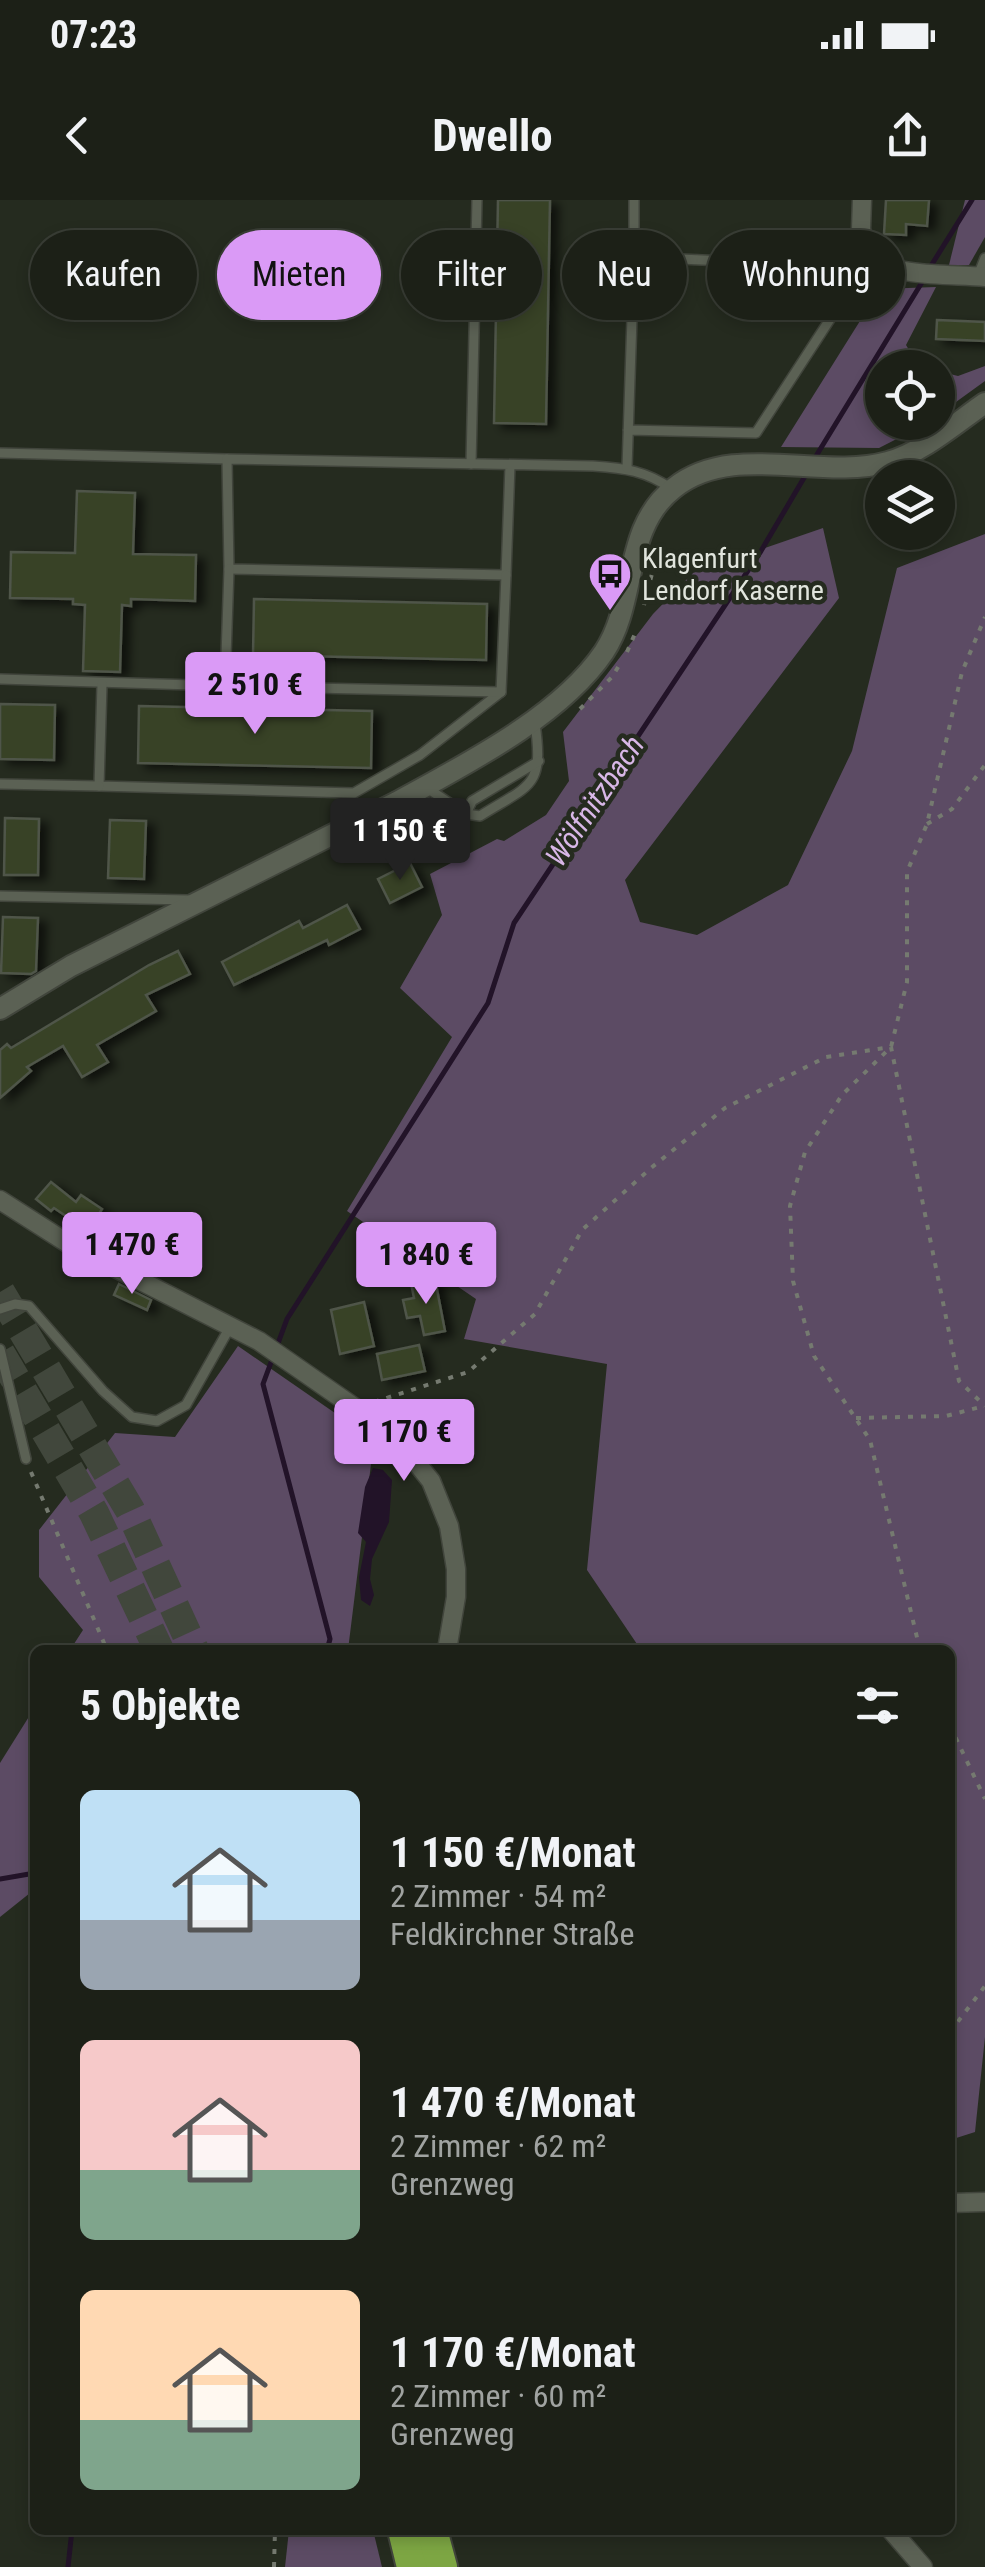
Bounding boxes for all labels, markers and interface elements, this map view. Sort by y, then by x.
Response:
text: 07:23 [50,13,137,57]
icon: back [50,108,105,163]
icon: share [880,108,935,163]
text: Dwello [432,109,553,162]
chip: Kaufen [30,230,197,320]
chip: Mieten [217,230,381,320]
chip: Filter [401,230,542,320]
chip: Neu [562,230,687,320]
chip: Wohnung [707,230,905,320]
map controls [865,350,955,550]
button: locate [865,350,955,440]
button: layers [865,460,955,550]
place label: Klagenfurt Lendorf Kaserne [642,542,824,607]
bus stop icon: Klagenfurt Lendorf Kaserne [587,551,633,612]
pin: 2 510 € [163,652,347,737]
text: 2 510 € [207,665,303,703]
water label: Wölfnitzbach [538,729,651,873]
pin: 1 150 € [308,798,492,883]
text: 1 150 € [352,811,448,849]
pin: 1 470 € [40,1212,224,1297]
pin: 1 840 € [334,1222,518,1307]
text: 1 470 € [84,1225,180,1263]
text: 1 840 € [378,1235,474,1273]
pin: 1 170 € [312,1399,496,1484]
text: 1 170 € [356,1412,452,1450]
icon: filters [850,1678,905,1733]
text: 5 Objekte [80,1681,241,1730]
text: 1 150 €/Monat [390,1828,636,1877]
icon: home [160,1830,280,1950]
text: 2 Zimmer · 54 m² [390,1877,606,1915]
text: Feldkirchner Straße [390,1915,635,1953]
text: 1 470 €/Monat [390,2078,636,2127]
icon: home [160,2080,280,2200]
text: 2 Zimmer · 62 m² [390,2127,606,2165]
text: Grenzweg [390,2165,514,2203]
text: 1 170 €/Monat [390,2328,636,2377]
icon: home [160,2330,280,2450]
text: 2 Zimmer · 60 m² [390,2377,606,2415]
text: Grenzweg [390,2415,514,2453]

